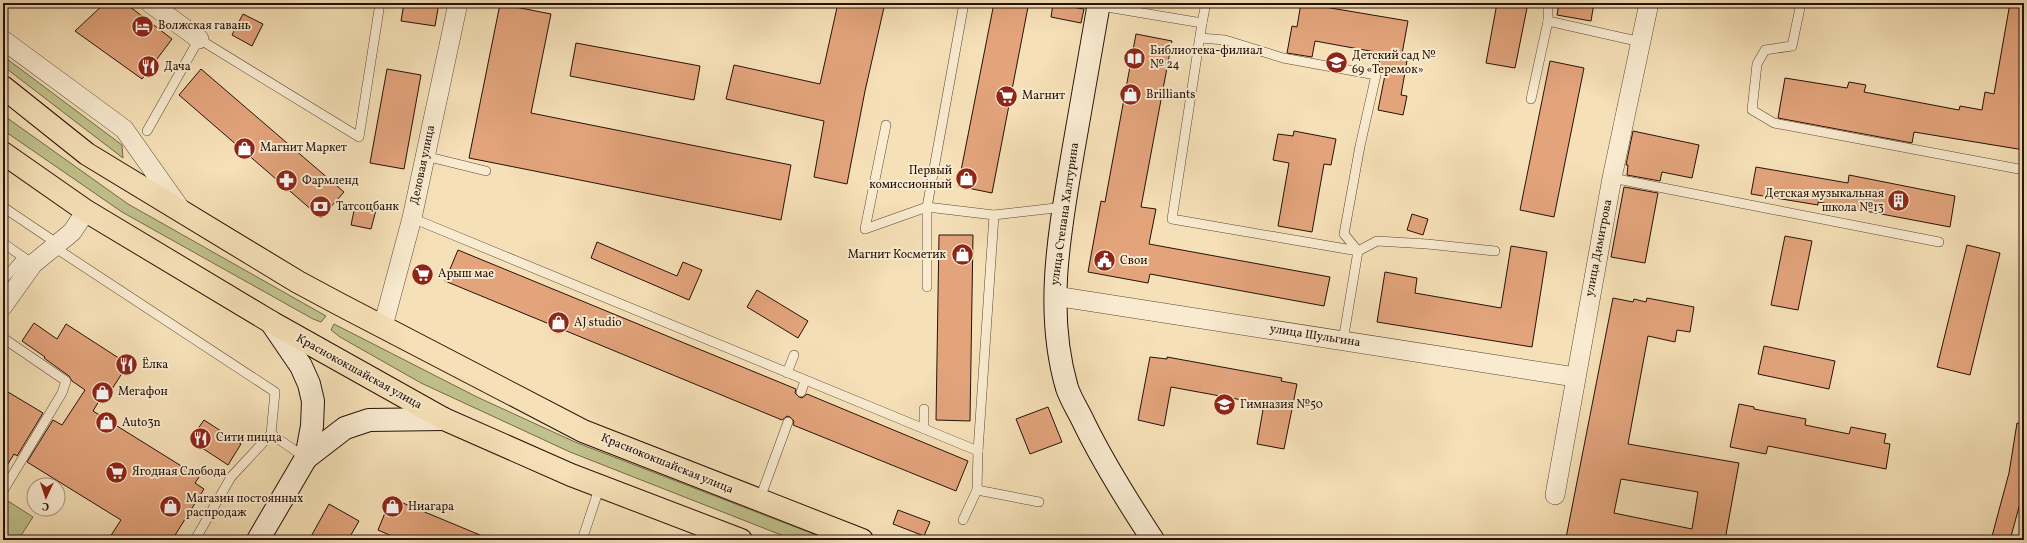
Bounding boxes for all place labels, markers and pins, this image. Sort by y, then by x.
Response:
hotel icon: Волжская гавань [129,13,155,39]
place label: Волжская гавань [158,18,251,34]
place label: Библиотека-филиал № 24 [1150,43,1263,73]
library icon: Библиотека-филиал № 24 [1121,45,1147,71]
place label: Детский сад № 69 «Теремок» [1352,48,1436,78]
school or university icon: Детский сад № 69 «Теремок» [1324,50,1350,76]
restaurant icon: Дача [135,54,161,80]
place label: Дача [164,59,191,75]
shop icon: Brilliants [1118,82,1144,108]
supermarket icon: Магнит [993,83,1019,109]
place label: Brilliants [1146,87,1195,103]
place label: Магнит [1022,88,1065,104]
shop icon: Магнит Маркет [232,135,258,161]
place label: Магнит Маркет [260,140,347,156]
place label: Первый комиссионный [869,163,952,193]
shop icon: Первый комиссионный [954,165,980,191]
pharmacy icon: Фармленд [273,168,299,194]
place label: Фармленд [302,173,359,189]
place label: Детская музыкальная школа №13 [1765,186,1884,216]
building icon: Детская музыкальная школа №13 [1886,188,1912,214]
bank icon: Татсоцбанк [307,194,333,220]
place label: Татсоцбанк [336,199,400,215]
shop icon: Магнит Косметик [949,242,975,268]
place label: Магнит Косметик [848,247,947,263]
public building icon: Свои [1092,248,1118,274]
place label: Свои [1120,253,1148,269]
supermarket icon: Арыш мае [409,261,435,287]
place label: Арыш мае [438,266,494,282]
shop icon: AJ studio [545,310,571,336]
place label: AJ studio [574,315,622,331]
restaurant icon: Ёлка [113,352,139,378]
place label: Ёлка [142,356,168,373]
shop icon: Мегафон [89,379,115,405]
place label: Мегафон [118,384,168,400]
school or university icon: Гимназия №50 [1211,392,1237,418]
place label: Гимназия №50 [1240,397,1323,413]
shop icon: Auto3n [94,410,120,436]
place label: Auto3n [122,415,161,431]
restaurant icon: Сити пицца [187,425,213,451]
place label: Сити пицца [216,430,282,446]
supermarket icon: Ягодная Слобода [104,459,130,485]
place label: Ягодная Слобода [132,464,226,480]
place label: Магазин постоянных распродаж [186,491,303,521]
shop icon: Магазин постоянных распродаж [158,493,184,519]
shop icon: Ниагара [380,494,406,520]
place label: Ниагара [408,499,454,515]

